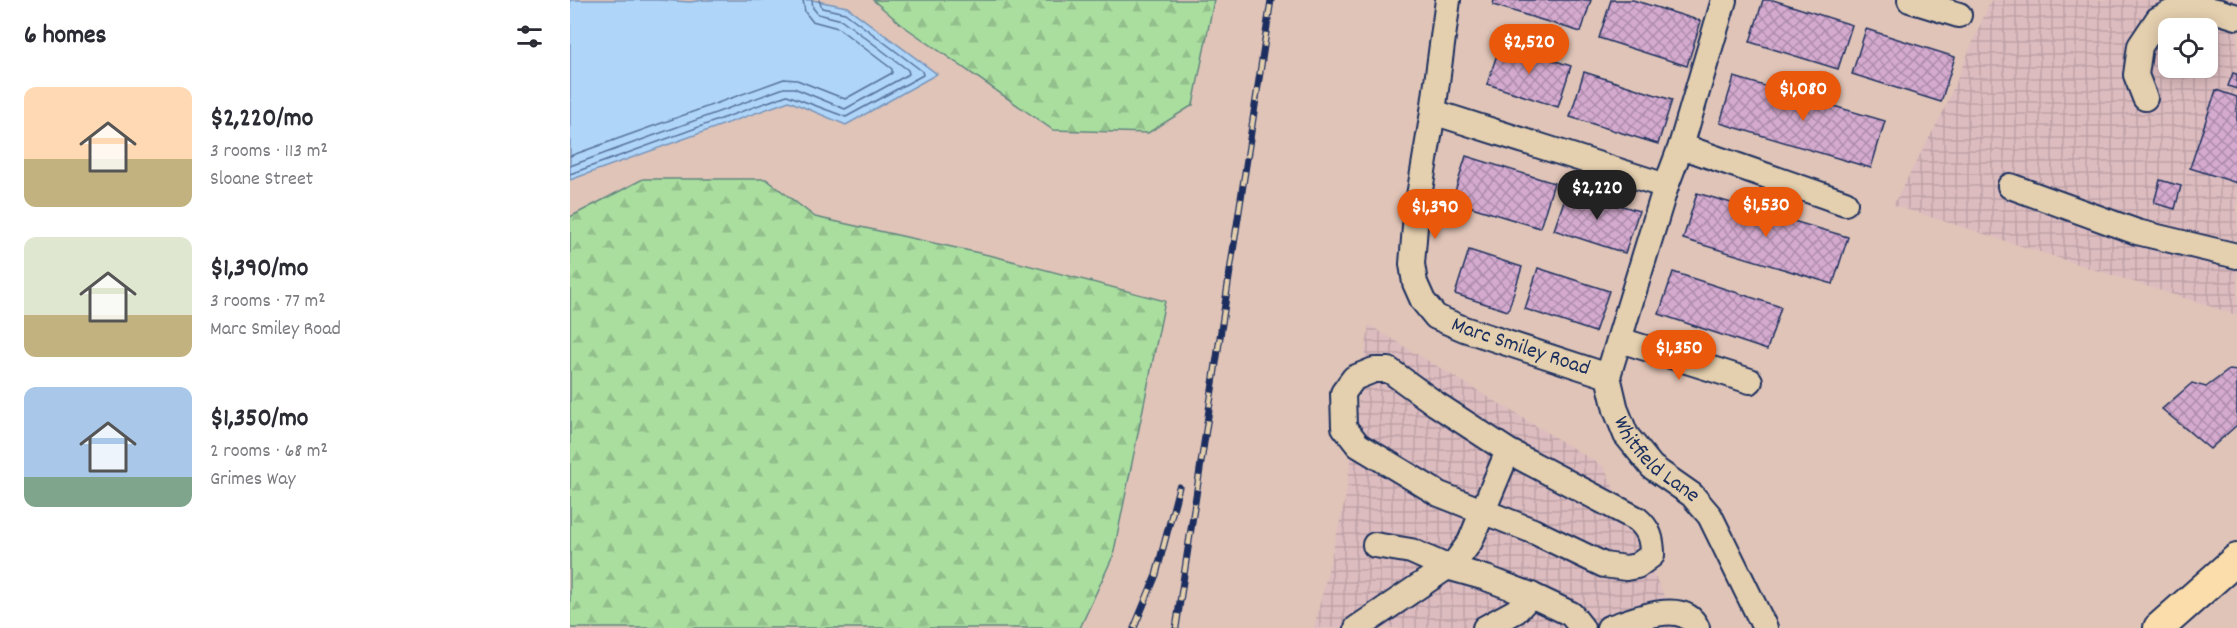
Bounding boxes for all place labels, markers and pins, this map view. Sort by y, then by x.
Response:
pin: $2,520 [1480,24,1578,75]
pin: $1,080 [1754,71,1852,122]
pin: $2,220 [1548,170,1646,221]
pin: $1,530 [1717,187,1815,238]
pin: $1,390 [1386,189,1484,240]
pin: $1,350 [1630,330,1728,381]

